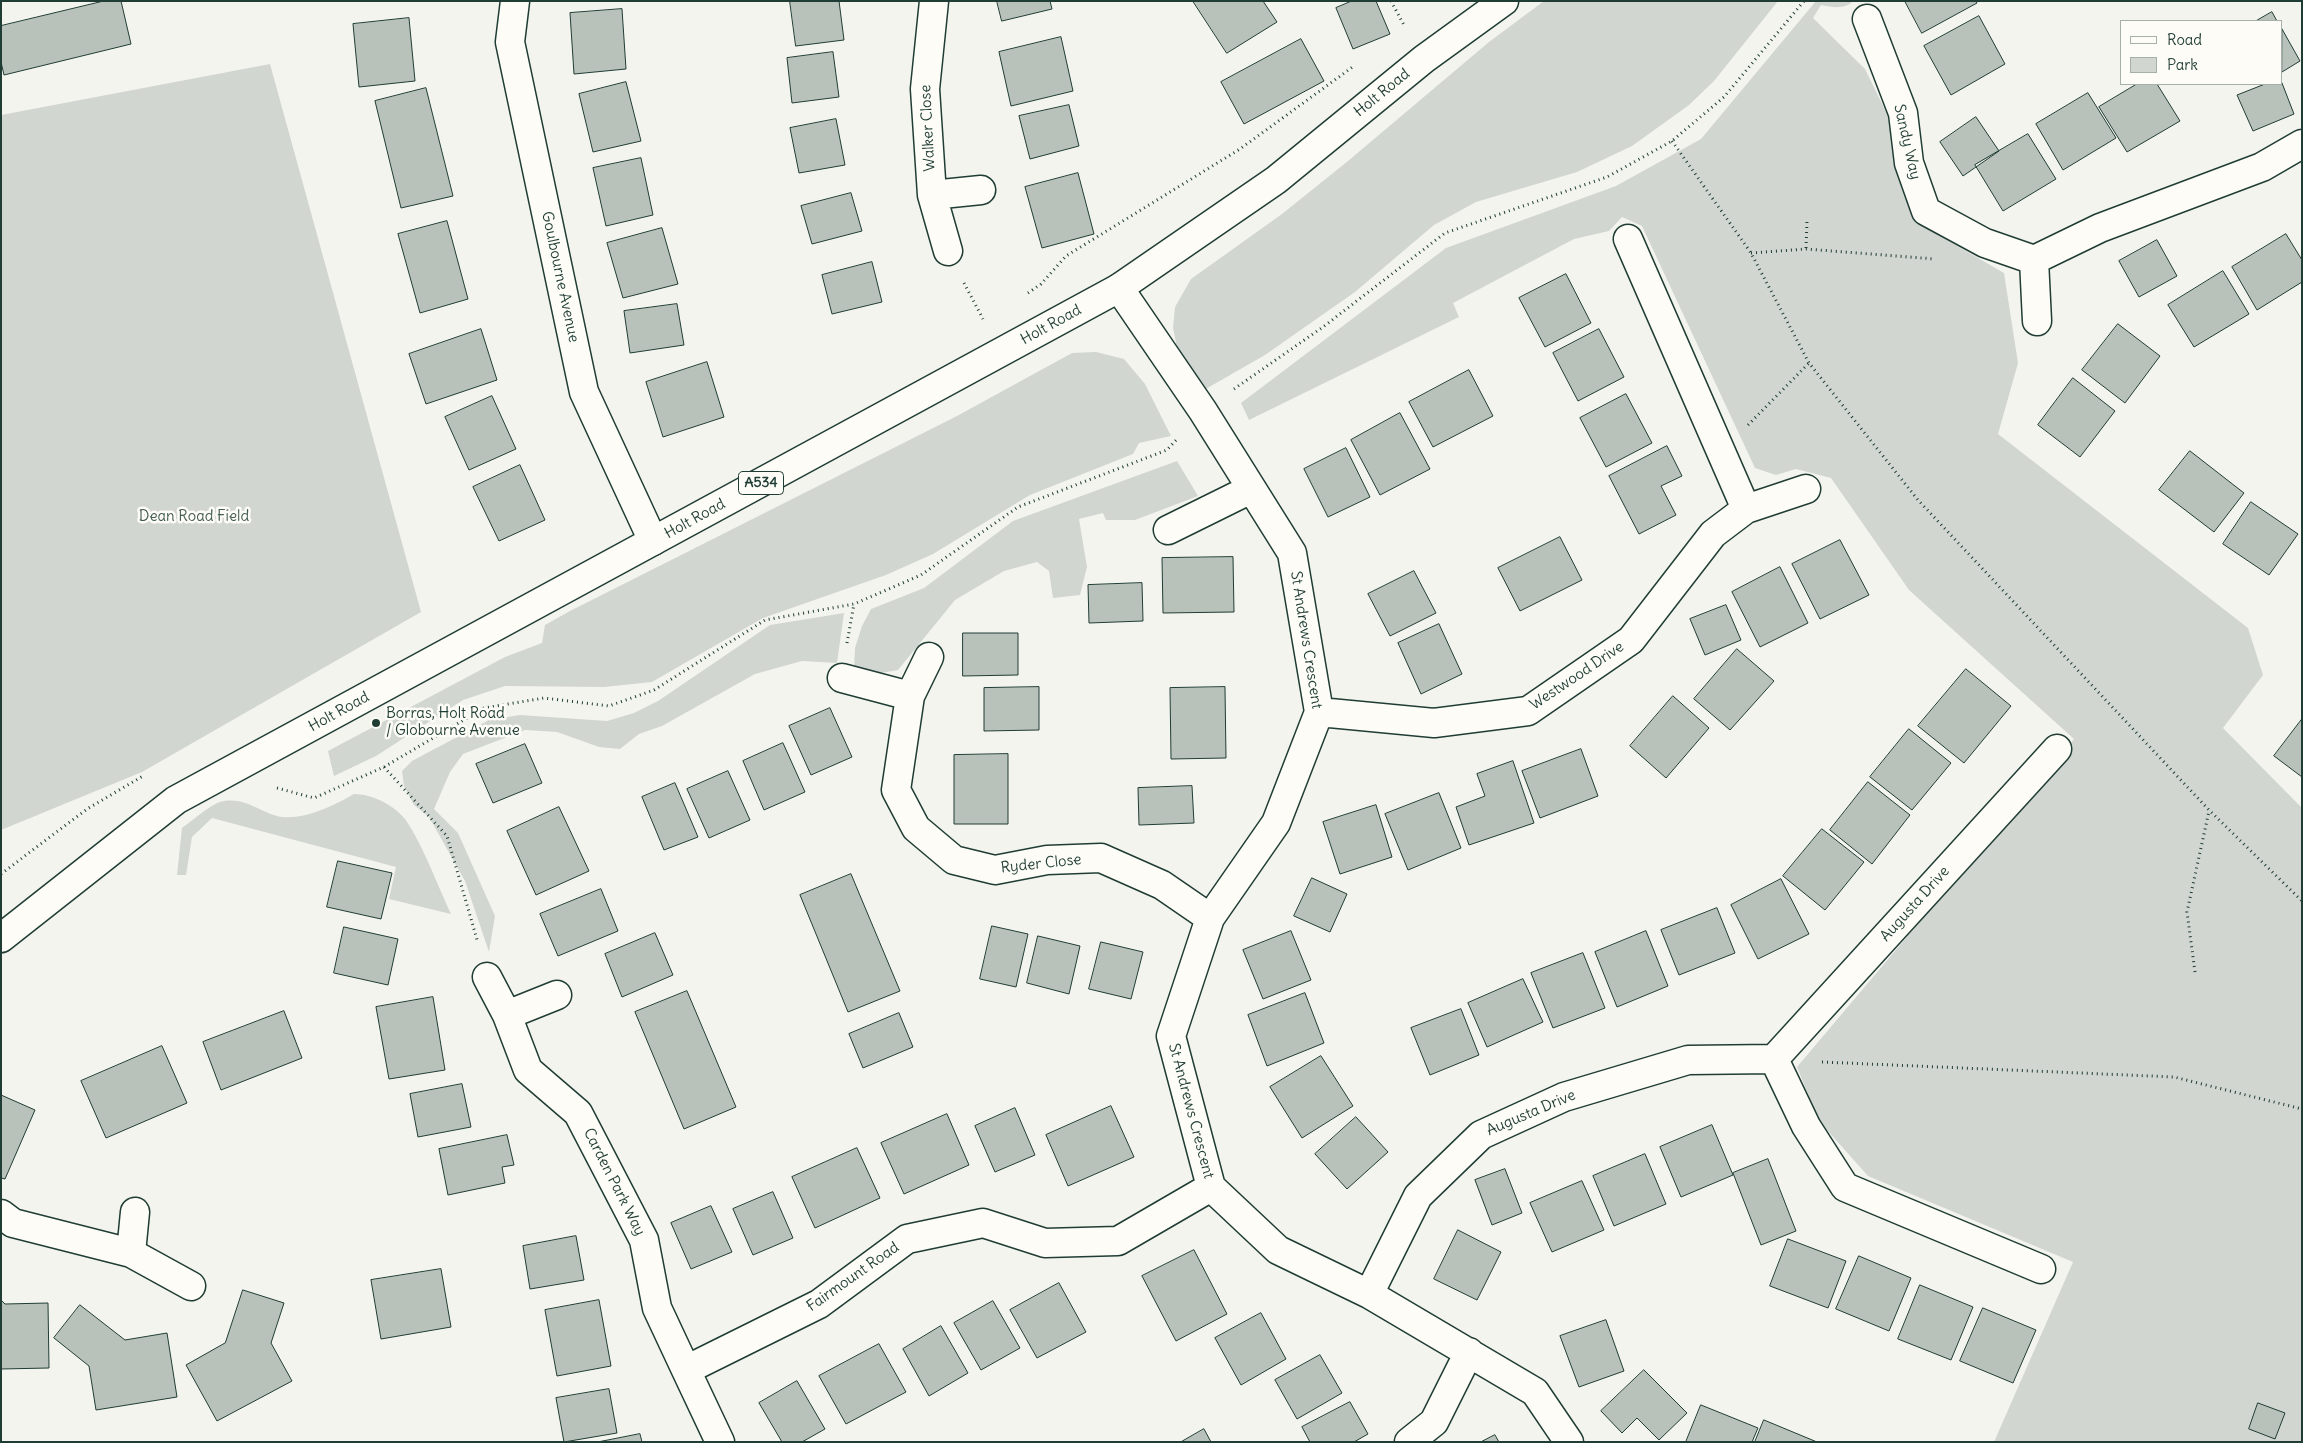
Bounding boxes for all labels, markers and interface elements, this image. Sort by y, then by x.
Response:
legend [2120,20,2283,85]
text: Road [2167,30,2202,49]
text: Park [2167,55,2198,74]
street label: Holt Road [1351,65,1413,121]
street label: Walker Close [917,84,939,172]
street label: Sandy Way [1890,103,1924,181]
street label: Goulbourne Avenue [537,210,583,344]
street label: Holt Road [1018,301,1084,349]
road number: A534 [738,472,784,494]
street label: Holt Road [662,495,728,543]
park label: Dean Road Field [139,508,249,526]
street label: St Andrews Crescent [1286,570,1326,710]
street label: Westwood Drive [1527,638,1627,714]
street label: Holt Road [306,688,372,736]
place label: Borras, Holt Road / Globourne Avenue [386,705,520,740]
marker: Borras, Holt Road / Globourne Avenue [370,717,382,729]
street label: Ryder Close [1000,851,1082,877]
street label: Augusta Drive [1877,863,1953,945]
street label: St Andrews Crescent [1164,1041,1218,1181]
street label: Augusta Drive [1484,1086,1578,1140]
street label: Carden Park Way [579,1125,649,1239]
street label: Fairmount Road [803,1239,903,1315]

